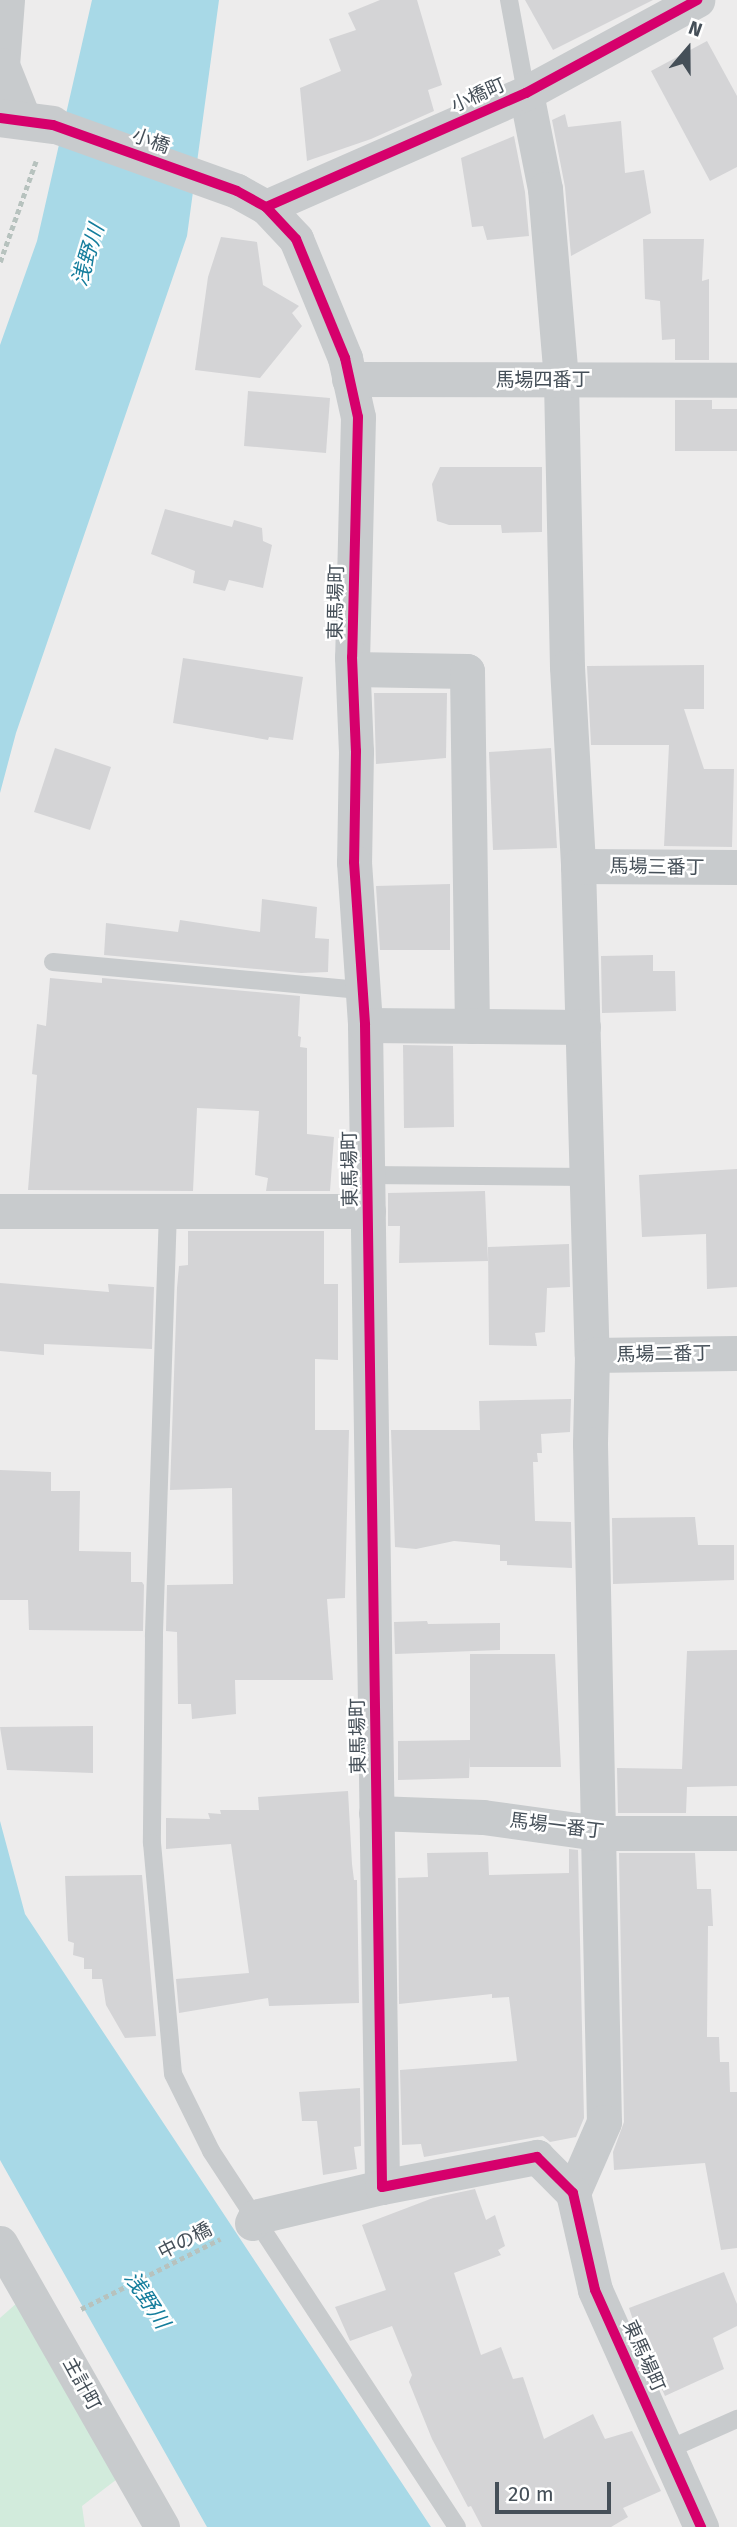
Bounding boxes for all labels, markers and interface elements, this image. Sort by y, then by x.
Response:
north arrow [653,14,723,84]
text: N [685,16,705,42]
street label: 小橋町 [447,73,509,117]
street label: 小橋 [129,124,173,158]
water label: 浅野川 [67,221,109,289]
street label: 馬場四番丁 [496,369,590,391]
street label: 東馬場町 [324,564,348,640]
street label: 馬場三番丁 [609,855,705,879]
street label: 東馬場町 [338,1131,362,1207]
street label: 馬場二番丁 [616,1342,712,1366]
street label: 東馬場町 [346,1698,370,1774]
street label: 馬場一番丁 [508,1809,606,1843]
street label: 中の橋 [154,2218,216,2264]
water label: 浅野川 [119,2267,175,2333]
street label: 東馬場町 [618,2317,670,2395]
street label: 主計町 [58,2354,106,2414]
scale bar [499,2468,614,2512]
text: 20 m [508,2481,554,2507]

